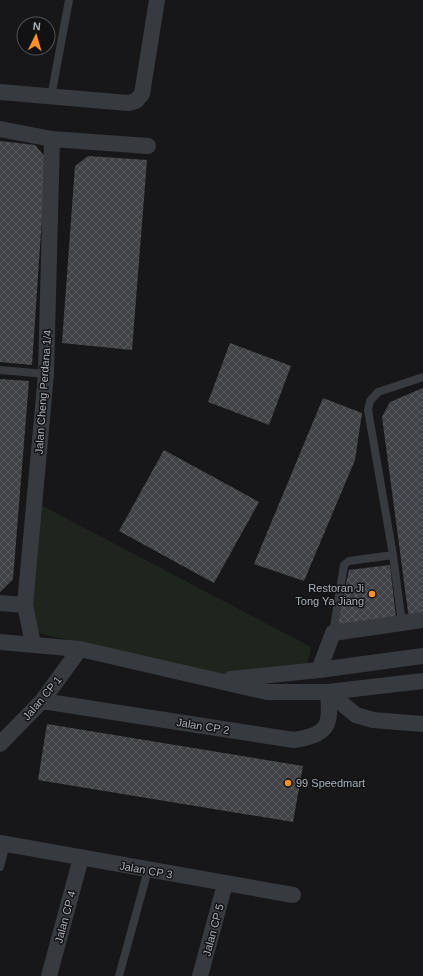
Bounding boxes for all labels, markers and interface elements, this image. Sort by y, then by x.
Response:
north arrow [16,16,56,56]
text: N [32,20,41,32]
street label: Jalan Cheng Perdana 1/4 [33,329,53,455]
place label: Restoran Ji Tong Ya Jiang [295,582,364,607]
marker: Restoran Ji Tong Ya Jiang [367,589,377,599]
street label: Jalan CP 1 [20,674,64,722]
street label: Jalan CP 2 [176,716,230,736]
place label: 99 Speedmart [296,777,365,789]
marker: 99 Speedmart [283,778,293,788]
street label: Jalan CP 3 [119,859,173,881]
street label: Jalan CP 4 [52,890,78,944]
street label: Jalan CP 5 [200,903,226,957]

